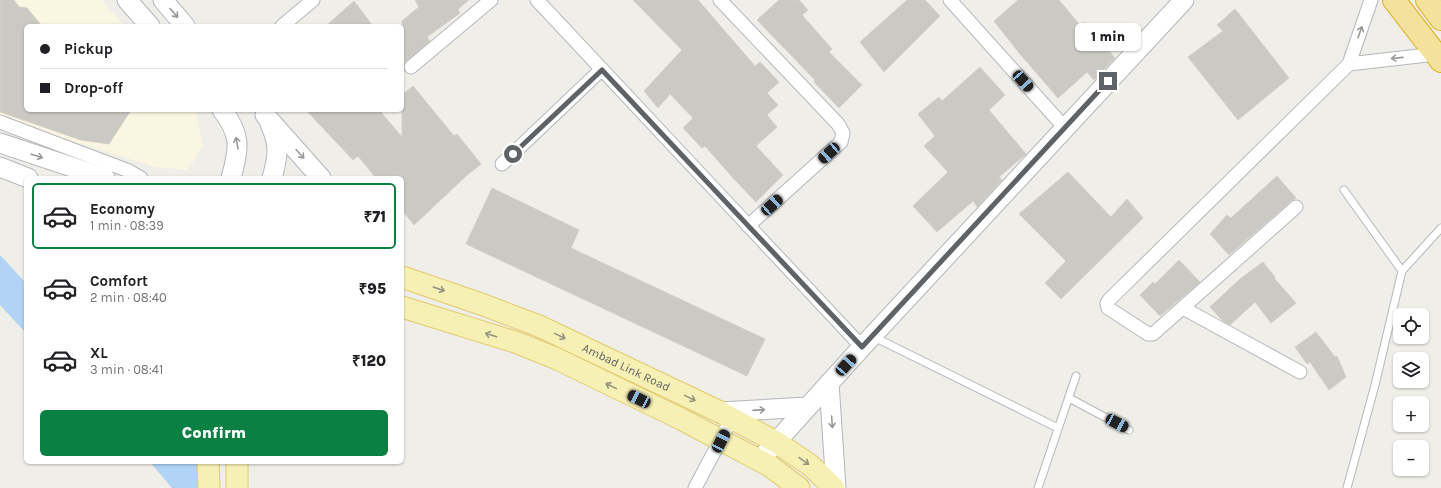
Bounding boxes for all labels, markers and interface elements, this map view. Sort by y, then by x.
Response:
one-way arrow [169,8,179,18]
callout: 1 min [1075,23,1141,51]
one-way arrow [1357,25,1364,38]
text: 1 min [1091,29,1125,44]
text: Pickup [64,40,113,58]
one-way arrow [1391,55,1404,62]
car [1011,68,1035,94]
route end [1099,72,1117,90]
text: Drop-off [64,79,123,97]
one-way arrow [233,136,241,149]
car [816,141,842,165]
route start [504,145,522,163]
one-way arrow [295,149,304,159]
one-way arrow [31,152,43,160]
car [759,193,785,217]
icon: car [42,198,78,234]
text: Economy [90,200,155,218]
text: ₹71 [364,208,386,226]
text: 1 min · 08:39 [90,218,164,233]
icon: car [42,270,78,306]
text: Comfort [90,272,148,290]
text: ₹95 [359,280,386,298]
one-way arrow [433,286,445,294]
text: 2 min · 08:40 [90,290,167,305]
map controls [1393,308,1429,476]
button: locate [1393,308,1429,344]
one-way arrow [486,330,498,338]
one-way arrow [554,333,566,340]
street label: Ambad Link Road [580,341,672,394]
icon: car [42,342,78,378]
text: XL [90,344,108,362]
text: ₹120 [352,352,386,370]
car [834,352,858,378]
button: layers [1393,352,1429,388]
text: 3 min · 08:41 [90,362,163,377]
one-way arrow [605,381,617,389]
car [626,388,652,410]
one-way arrow [684,395,696,402]
button: + [1393,396,1429,432]
one-way arrow [752,406,765,413]
button: Confirm [40,410,388,456]
car [1104,412,1130,434]
one-way arrow [828,415,835,428]
car [710,428,732,454]
button: − [1393,440,1429,476]
one-way arrow [798,457,809,465]

